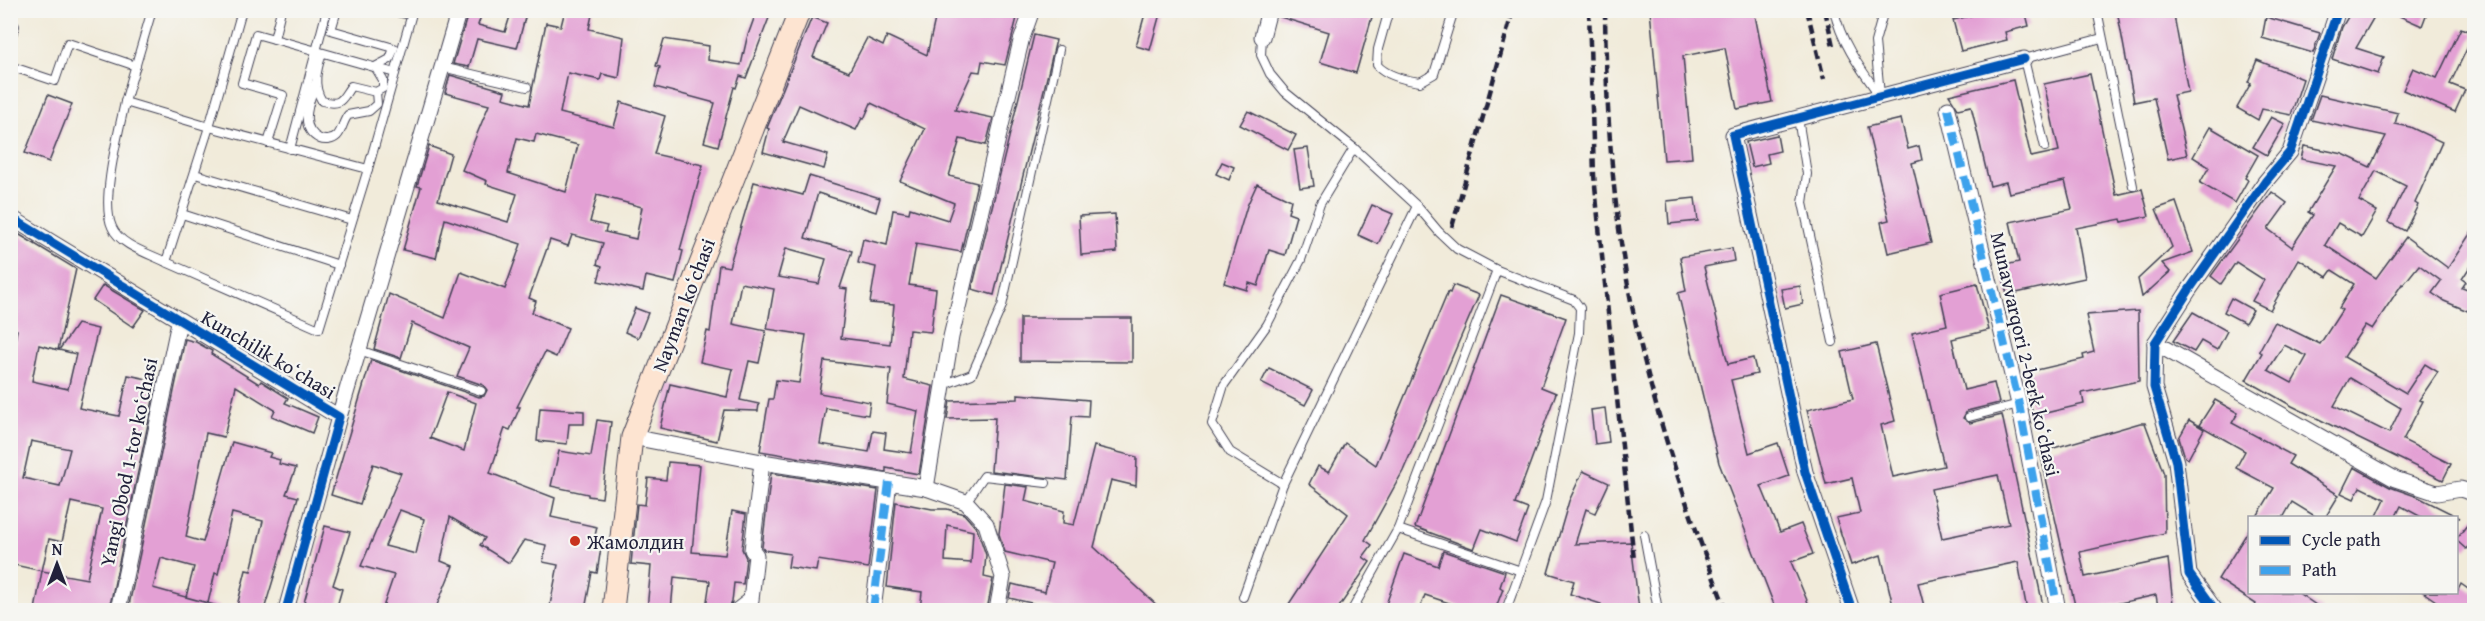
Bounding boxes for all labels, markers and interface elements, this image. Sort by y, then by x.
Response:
street label: Munavvarqori 2-berk koʻchasi [1984,229,2068,479]
street label: Nayman koʻchasi [644,234,722,376]
street label: Kunchilik koʻchasi [196,302,342,406]
street label: Yangi Obod 1-tor koʻchasi [92,354,164,569]
legend [2248,516,2458,594]
text: Cycle path [2302,526,2381,553]
place label: Жамолдин [586,527,685,556]
north arrow [27,534,87,594]
marker: Жамолдин [568,534,582,548]
text: N [52,537,63,561]
text: Path [2302,556,2337,583]

